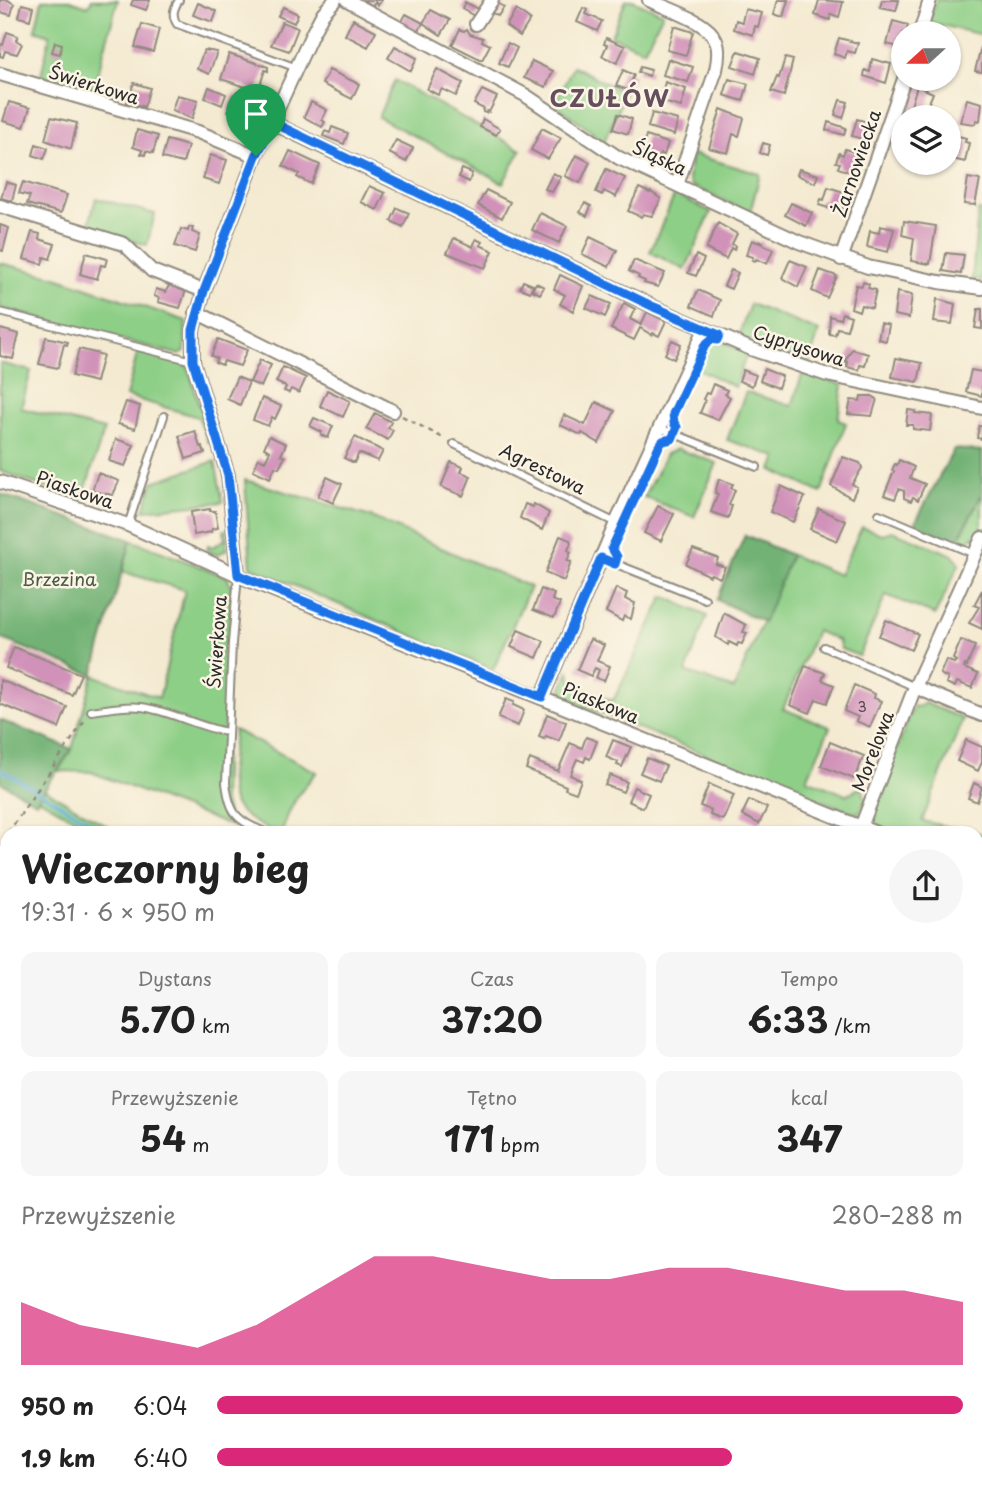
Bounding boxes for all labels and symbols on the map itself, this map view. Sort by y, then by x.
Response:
north arrow [891,21,961,91]
street label: Świerkowa [45,57,143,111]
district label: CZUŁÓW [550,79,670,115]
pin [226,84,286,156]
street label: Żarnowiecka [825,105,887,220]
street label: Śląska [628,133,692,182]
street label: Cyprysowa [750,317,849,373]
street label: Agrestowa [495,436,591,501]
street label: Piaskowa [32,463,118,515]
park label: Brzezina [22,565,97,592]
street label: Świerkowa [199,594,233,689]
street label: Piaskowa [559,674,644,730]
house number: 3 [857,696,867,717]
street label: Morelowa [844,706,900,795]

